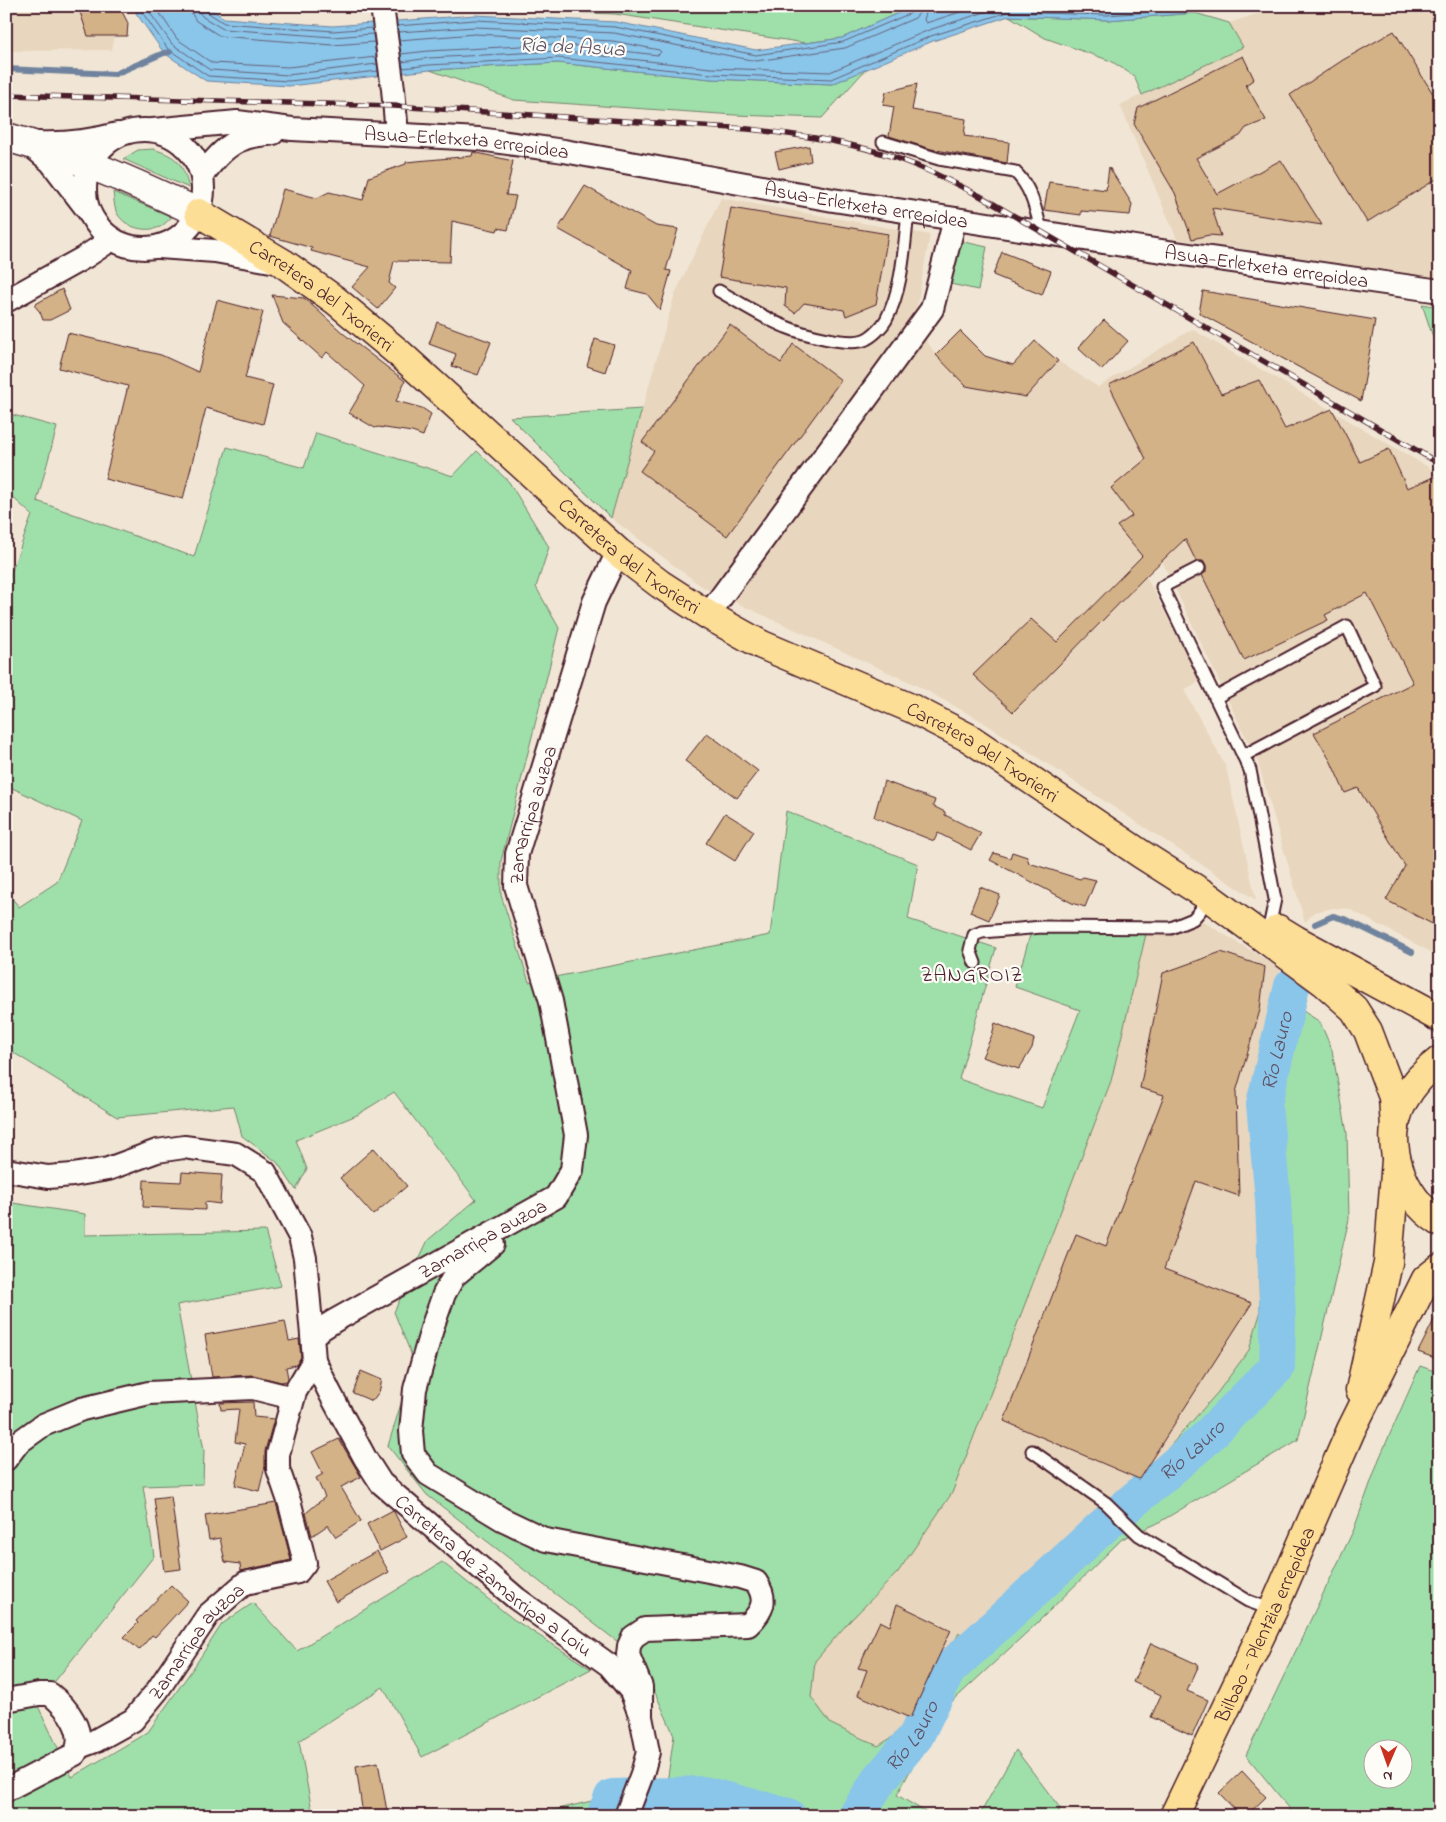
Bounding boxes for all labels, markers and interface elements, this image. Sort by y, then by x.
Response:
water label: Ría de Asua [519,30,626,66]
street label: Asua-Erletxeta errepidea [363,121,571,169]
street label: Asua-Erletxeta errepidea [762,176,970,238]
street label: Carretera del Txorierri [242,234,399,360]
street label: Asua-Erletxeta errepidea [1162,240,1370,298]
street label: Carretera del Txorierri [550,492,705,623]
street label: Carretera del Txorierri [901,696,1064,811]
street label: Zamarripa auzoa [504,742,566,885]
district label: ZANGROIZ [921,961,1023,991]
water label: Río Lauro [1255,1008,1303,1094]
street label: Zamarripa auzoa [414,1193,553,1288]
water label: Río Lauro [1153,1413,1234,1489]
street label: Carretera de Zamarripa a Loiu [387,1489,597,1665]
street label: Bilbao - Plentzia errepidea [1208,1523,1324,1729]
street label: Zamarripa auzoa [143,1577,252,1708]
water label: Río Lauro [879,1695,948,1779]
north arrow [1364,1740,1414,1790]
text: N [1383,1765,1393,1786]

